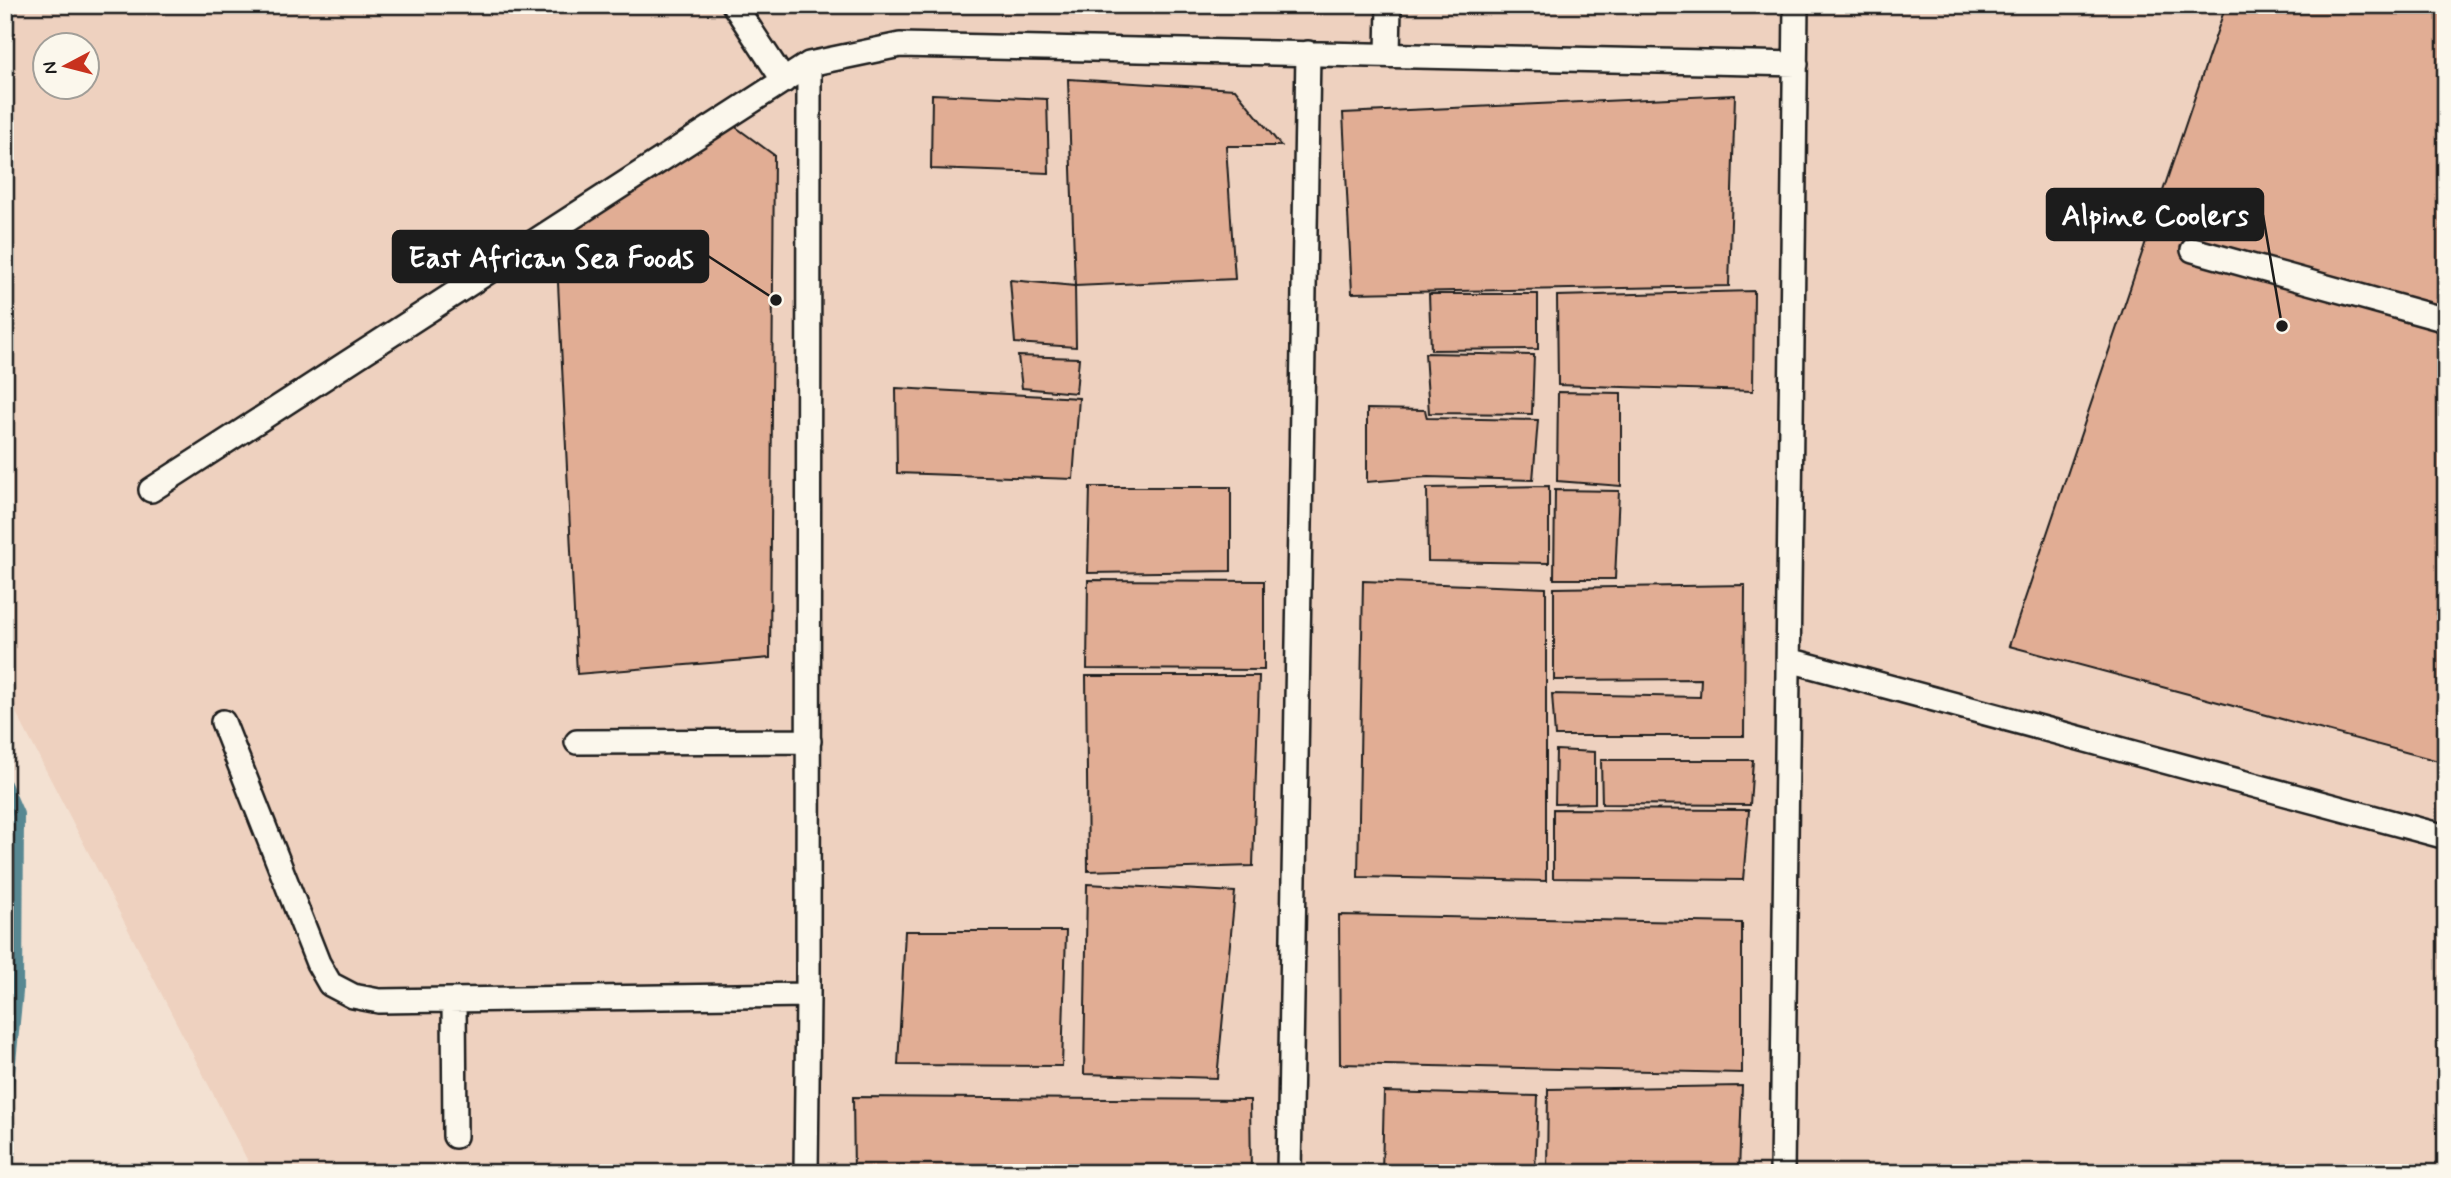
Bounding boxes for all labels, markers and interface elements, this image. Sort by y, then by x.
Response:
north arrow [32,32,102,102]
text: N [37,60,64,76]
callout: Alpine Coolers [2047,189,2263,240]
text: Alpine Coolers [2061,197,2249,236]
callout: East African Sea Foods [393,231,708,282]
text: East African Sea Foods [408,239,694,278]

